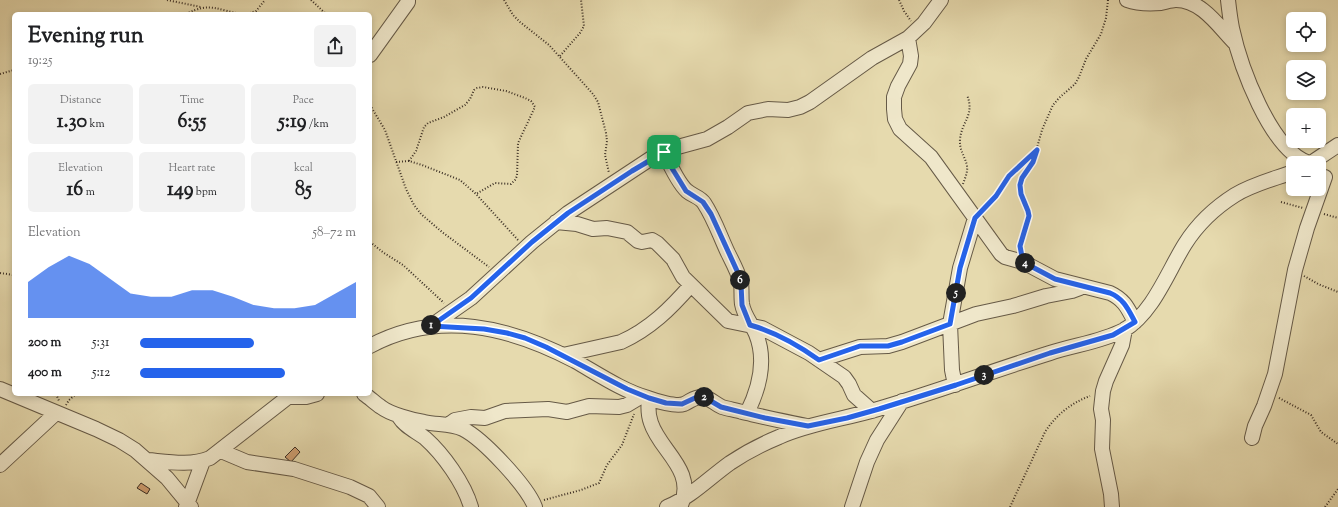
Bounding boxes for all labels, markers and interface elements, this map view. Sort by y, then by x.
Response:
map controls [1286,12,1326,196]
button: locate [1286,12,1326,52]
text: Evening run [28,21,144,53]
button: share [314,25,356,67]
text: 19:25 [28,52,53,70]
button: layers [1286,60,1326,100]
text: Distance [60,92,101,108]
text: Time [180,92,204,108]
text: Pace [293,92,314,108]
text: 1.30 [57,108,87,137]
text: 6:55 [178,108,206,137]
text: 5:19 [278,108,306,137]
button: + [1286,108,1326,148]
text: km [87,116,105,132]
text: /km [306,116,329,132]
pin [647,135,681,169]
icon: arrive [653,141,675,163]
button: − [1286,156,1326,196]
text: Elevation [58,160,103,176]
text: Heart rate [169,160,215,176]
text: kcal [294,160,313,176]
text: 16 [67,176,83,205]
text: 149 [167,176,193,205]
text: 85 [295,176,312,205]
text: m [83,184,95,200]
text: bpm [193,184,217,200]
text: Elevation [28,224,81,242]
text: 58–72 m [313,224,356,242]
pin: 4 [1015,253,1035,273]
text: 4 [1022,255,1028,271]
pin: 6 [730,270,750,290]
text: 6 [737,272,743,288]
pin: 5 [946,283,966,303]
text: 5 [954,285,958,301]
pin: 1 [421,315,441,335]
text: 1 [429,317,433,333]
text: 200 m [28,334,61,352]
text: 5:31 [92,334,110,352]
text: 400 m [28,364,62,382]
text: 5:12 [92,364,110,382]
pin: 3 [974,365,994,385]
text: 3 [982,367,986,383]
pin: 2 [694,387,714,407]
text: 2 [701,389,707,405]

